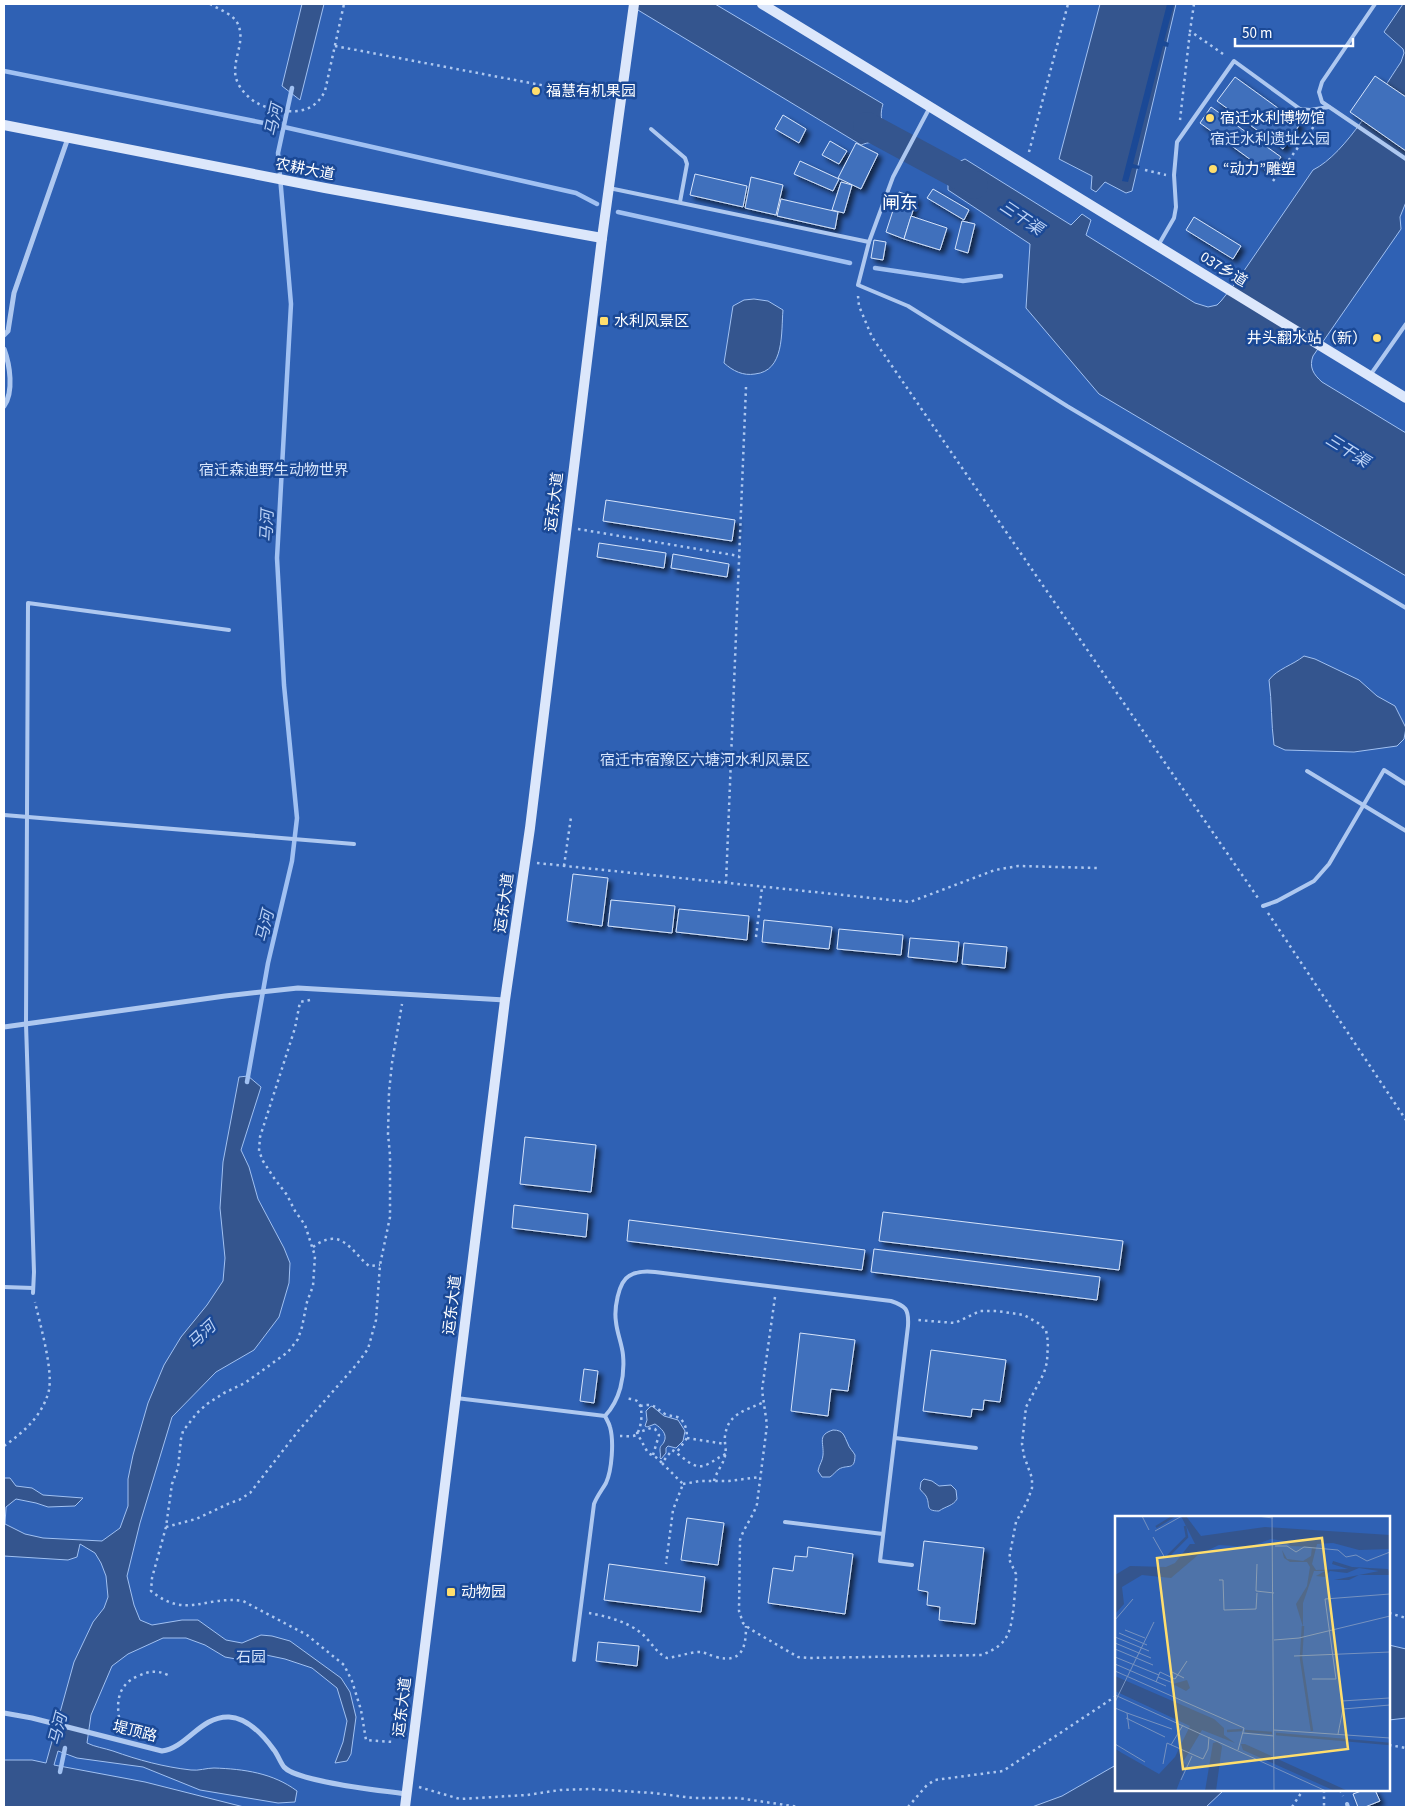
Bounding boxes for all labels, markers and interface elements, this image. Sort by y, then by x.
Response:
scale bar [1235,15,1352,47]
text: 50 m [1242,23,1272,44]
place label: 福慧有机果园 [546,81,636,102]
marker: 福慧有机果园 [530,85,542,97]
water label: 马河 [260,99,289,138]
place label: 宿迁水利博物馆 [1220,108,1325,129]
marker: 宿迁水利博物馆 [1204,112,1216,124]
park label: 宿迁水利遗址公园 [1210,129,1330,150]
street label: 农耕大道 [273,153,336,186]
place label: “动力”雕塑 [1223,159,1296,180]
marker: “动力”雕塑 [1207,163,1219,175]
district label: 闸东 [882,191,918,216]
water label: 三干渠 [995,195,1049,241]
street label: 037乡道 [1196,247,1252,292]
place label: 水利风景区 [614,311,689,332]
marker: 水利风景区 [598,315,610,327]
place label: 井头翻水站（新） [1247,328,1367,349]
marker: 井头翻水站（新） [1371,332,1383,344]
water label: 三干渠 [1321,429,1375,474]
park label: 宿迁森迪野生动物世界 [199,460,349,481]
street label: 运东大道 [540,471,569,533]
water label: 马河 [255,507,279,543]
park label: 宿迁市宿豫区六塘河水利风景区 [600,750,810,771]
street label: 运东大道 [490,872,519,934]
water label: 马河 [250,905,280,944]
street label: 运东大道 [438,1274,467,1336]
water label: 马河 [182,1314,223,1354]
inset map [1115,1516,1390,1791]
place label: 动物园 [461,1582,506,1603]
marker: 动物园 [445,1586,457,1598]
park label: 石园 [236,1647,266,1668]
street label: 运东大道 [388,1676,417,1738]
water label: 马河 [43,1708,74,1748]
street label: 堤顶路 [110,1716,159,1747]

